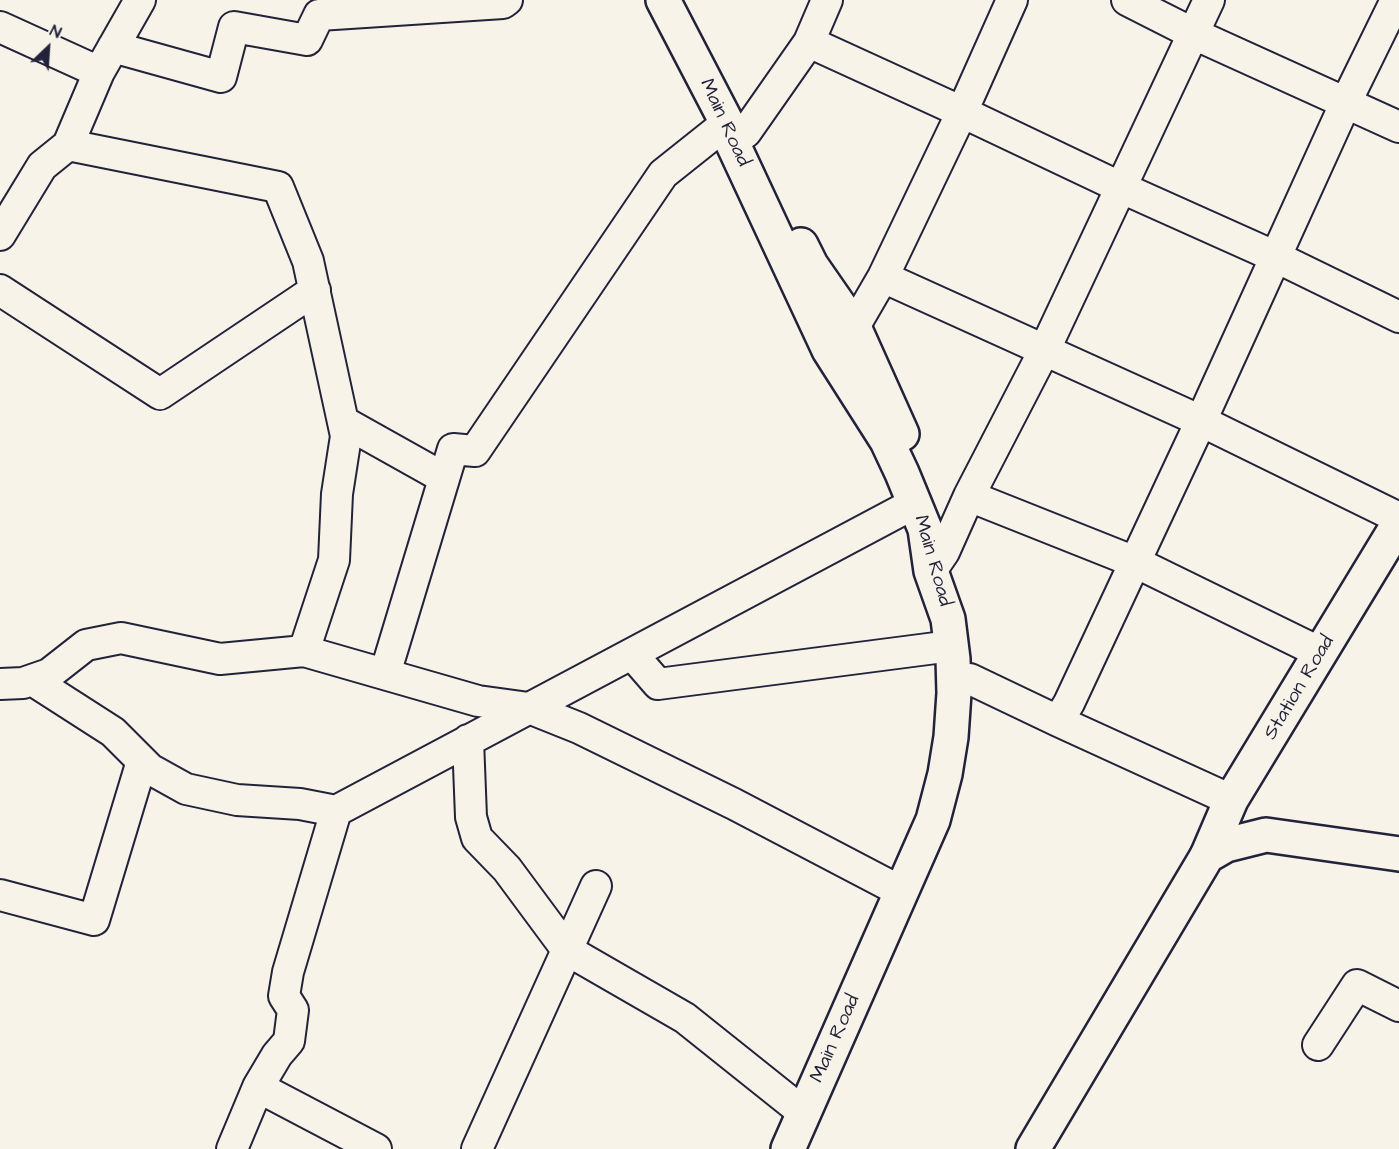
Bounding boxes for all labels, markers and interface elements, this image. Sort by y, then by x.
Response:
north arrow [18,18,78,78]
text: N [46,20,65,44]
street label: Main Road [693,75,755,171]
street label: Main Road [908,513,956,609]
street label: Station Road [1259,631,1341,745]
street label: Main Road [806,991,866,1087]

